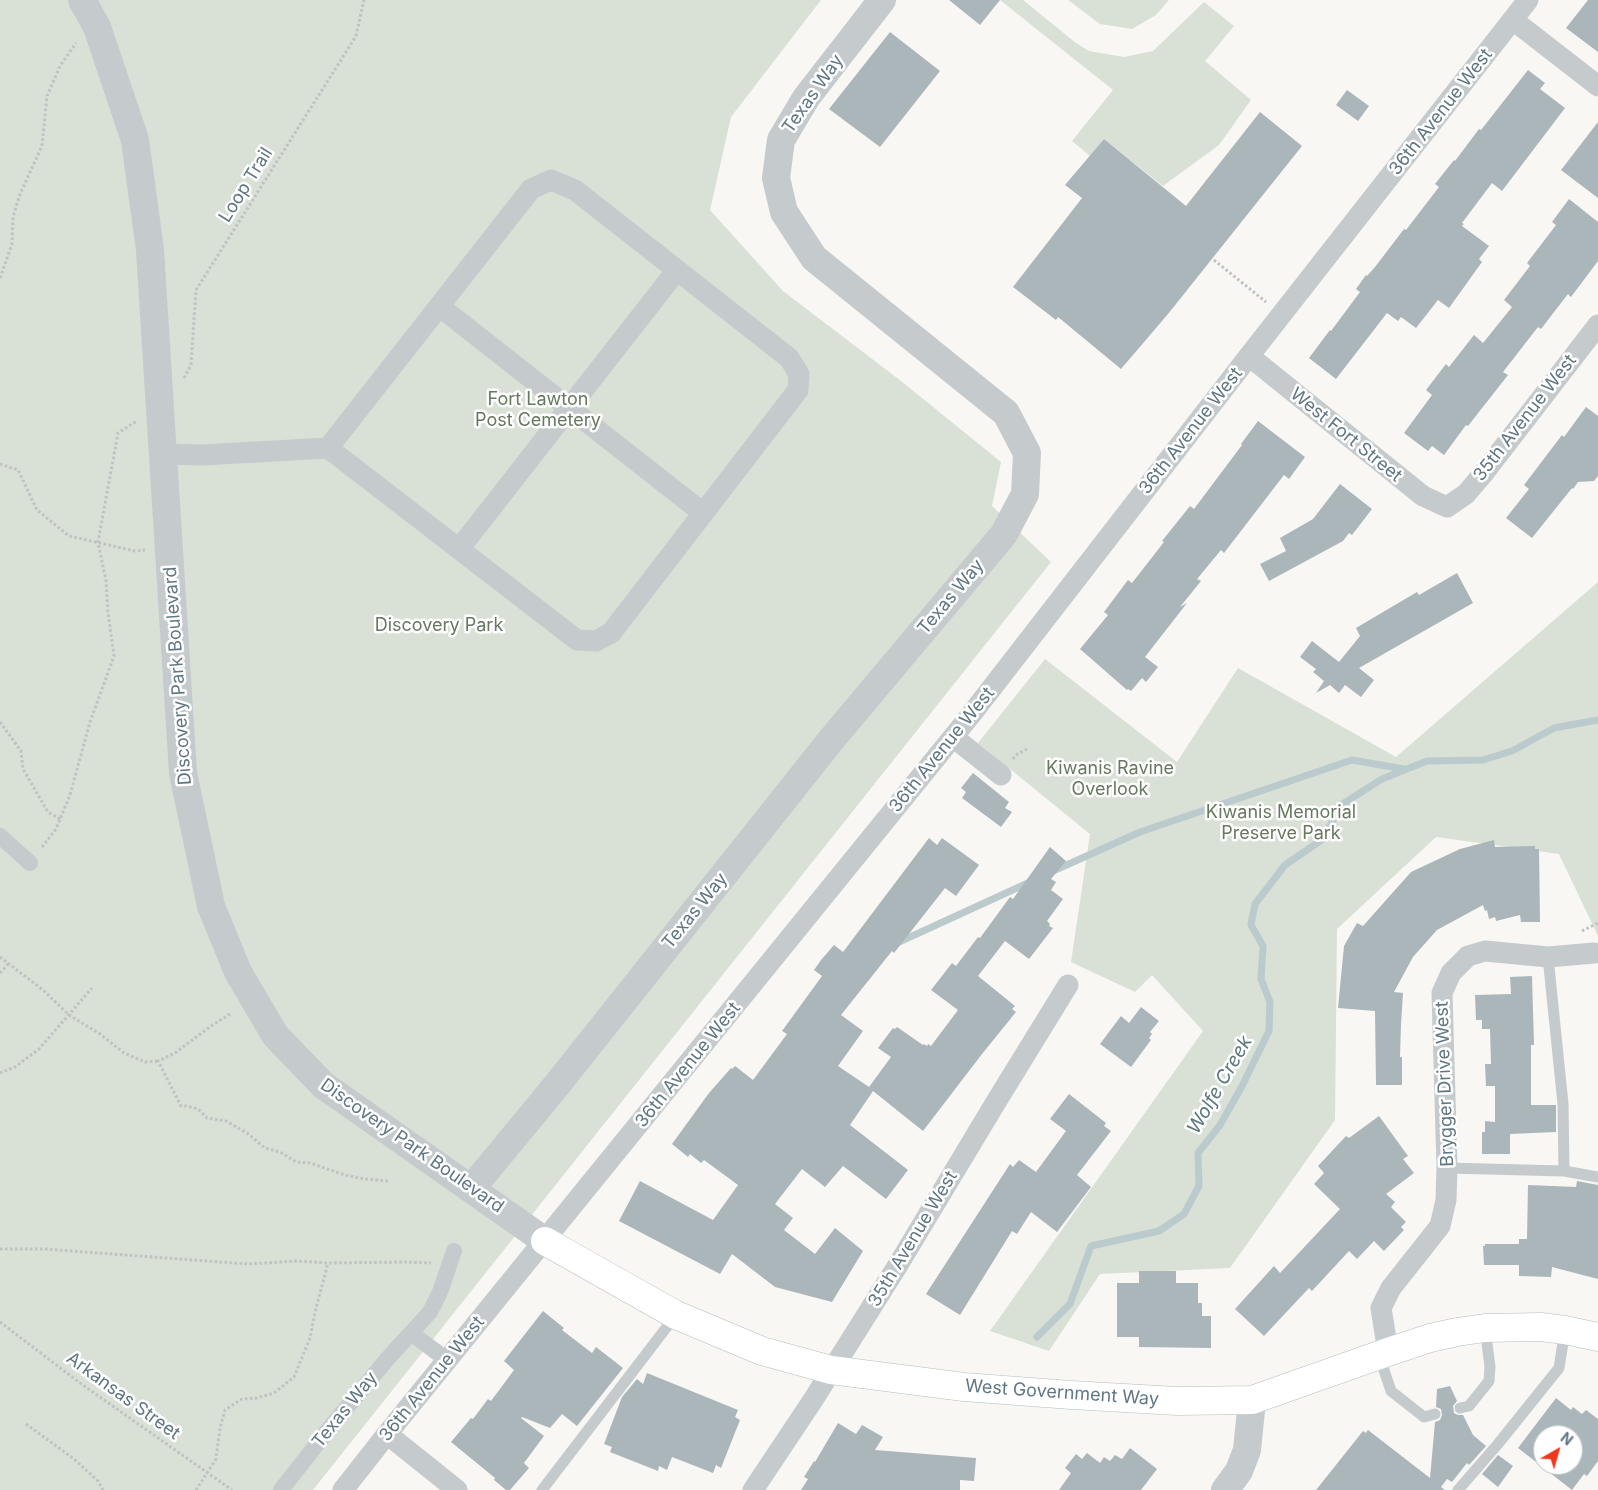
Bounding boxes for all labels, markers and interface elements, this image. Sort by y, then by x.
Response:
street label: 36th Avenue West [1385,44,1497,180]
street label: Texas Way [778,50,848,138]
street label: Loop Trail [215,144,277,226]
street label: 35th Avenue West [1469,350,1581,486]
street label: 36th Avenue West [1135,363,1247,499]
street label: West Fort Street [1286,383,1406,487]
park label: Fort Lawton Post Cemetery [475,389,601,432]
street label: Texas Way [913,555,989,639]
street label: Discovery Park Boulevard [160,566,196,786]
park label: Discovery Park [375,615,503,637]
street label: 36th Avenue West [885,683,999,817]
park label: Kiwanis Ravine Overlook [1046,758,1174,801]
park label: Kiwanis Memorial Preserve Park [1206,802,1356,844]
street label: Texas Way [658,869,732,953]
street label: 36th Avenue West [631,998,745,1132]
street label: Brygger Drive West [1431,1001,1459,1167]
water label: Wolfe Creek [1183,1032,1257,1138]
street label: Discovery Park Boulevard [316,1074,508,1218]
street label: 35th Avenue West [864,1167,962,1311]
street label: 36th Avenue West [375,1312,489,1446]
street label: Arkansas Street [62,1348,184,1444]
street label: Texas Way [308,1368,382,1452]
street label: West Government Way [964,1375,1160,1411]
north arrow [1533,1425,1583,1475]
text: N [1557,1429,1576,1449]

